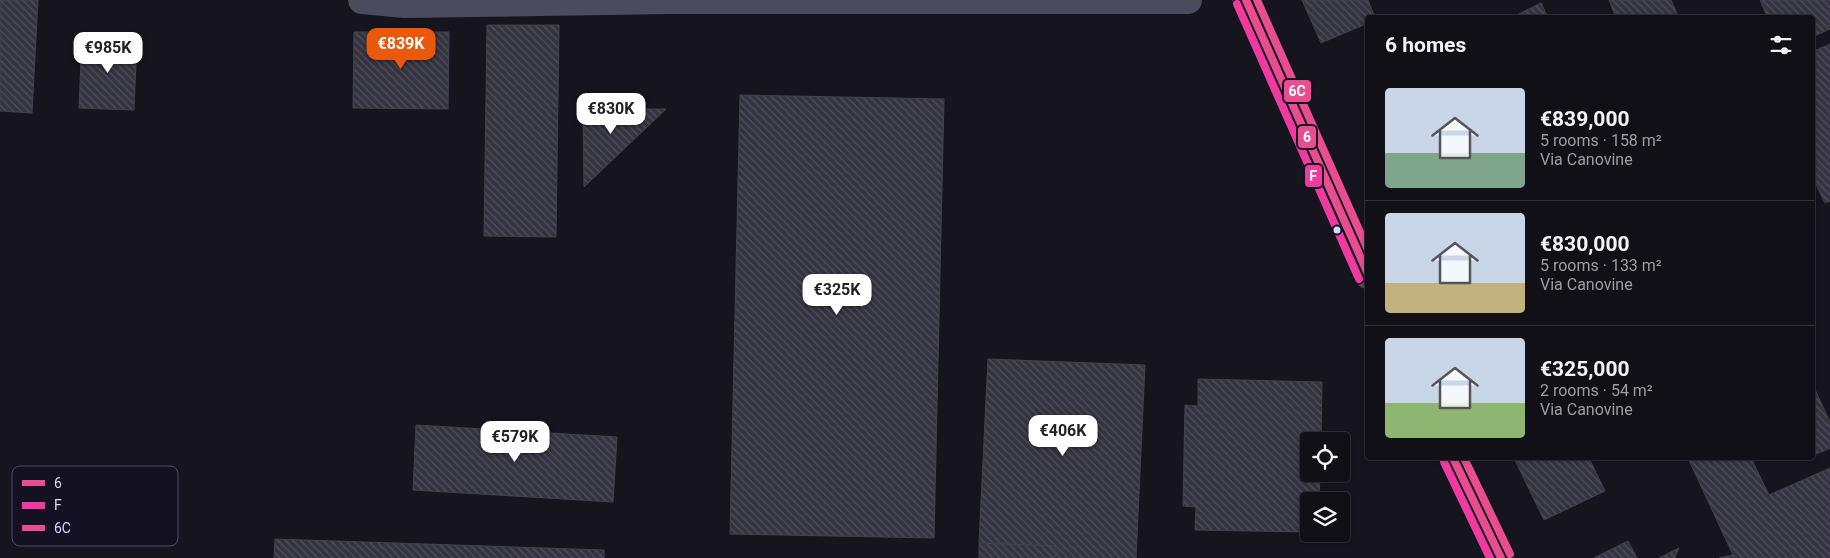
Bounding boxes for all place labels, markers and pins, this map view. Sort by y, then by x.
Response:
pin: €839K [366,28,436,70]
pin: €985K [73,32,143,74]
pin: €830K [576,92,646,135]
unlabelled marker [1332,225,1342,235]
pin: €325K [802,274,872,316]
pin: €406K [1028,414,1098,457]
pin: €579K [480,420,550,463]

